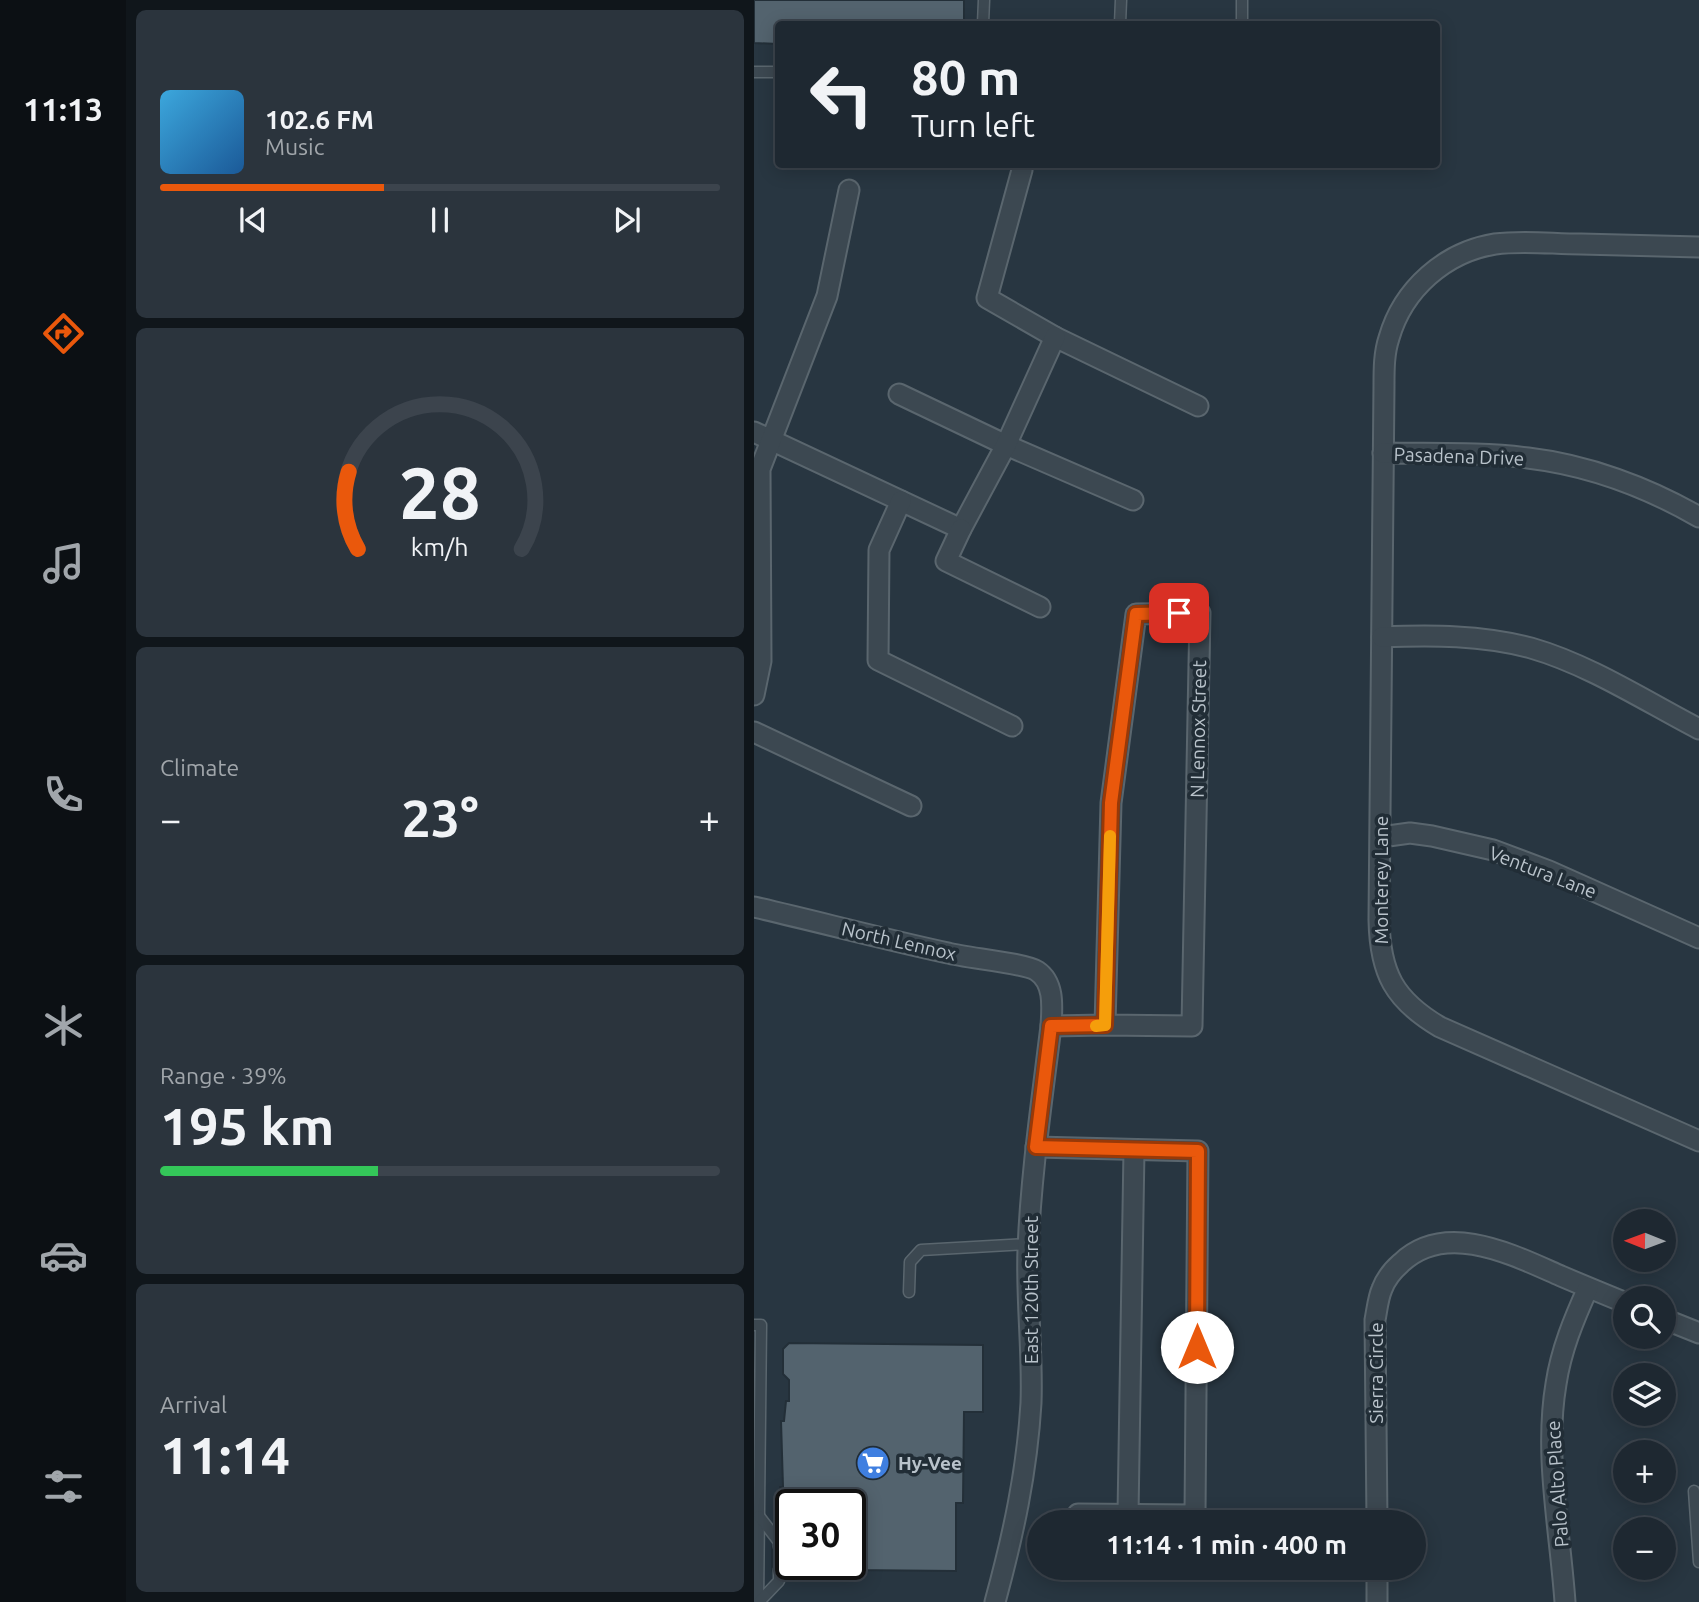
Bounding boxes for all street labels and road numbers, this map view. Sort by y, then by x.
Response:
street label: Pasadena Drive [1393,443,1525,469]
street label: N Lennox Street [1186,659,1210,798]
street label: Monterey Lane [1370,816,1392,944]
street label: Ventura Lane [1486,841,1600,903]
street label: North Lennox [840,917,959,965]
street label: East 120th Street [1020,1215,1042,1364]
street label: Sierra Circle [1365,1322,1387,1424]
street label: Palo Alto Place [1542,1420,1572,1548]

